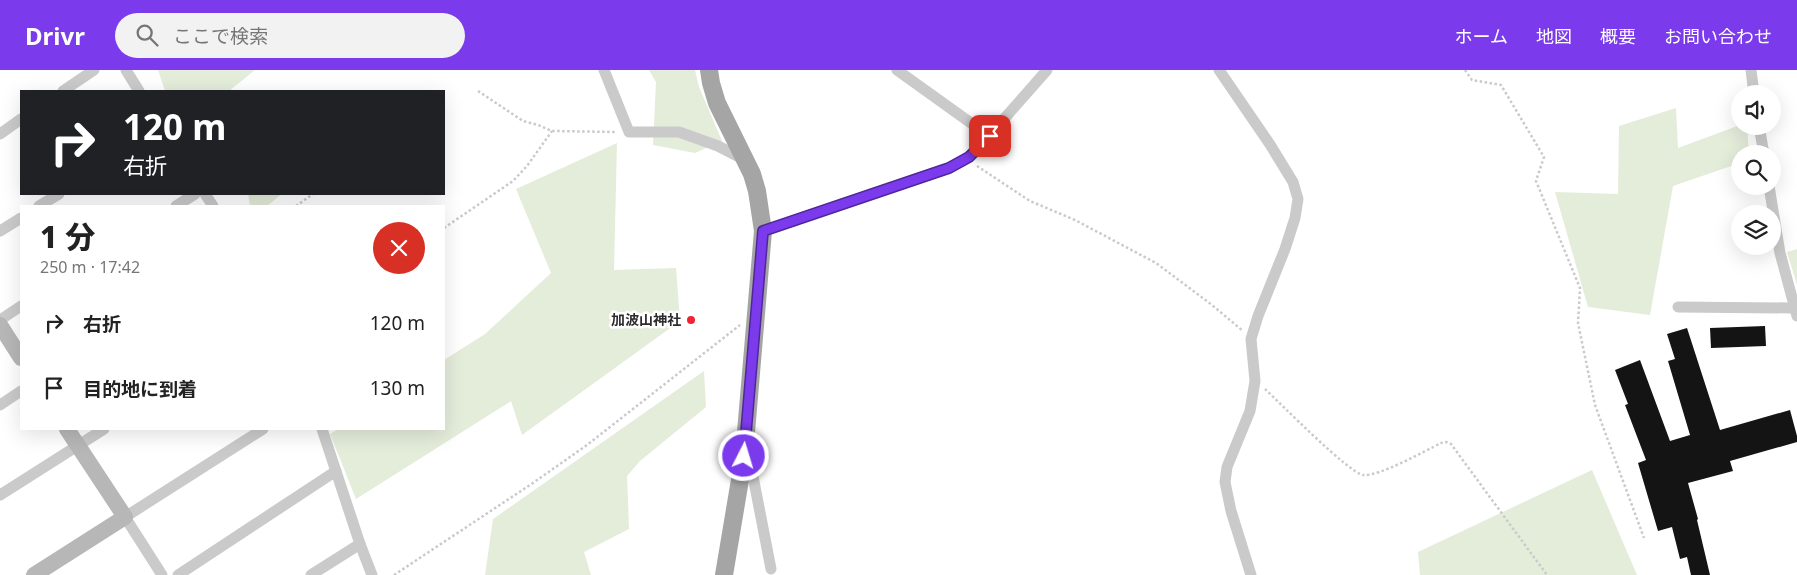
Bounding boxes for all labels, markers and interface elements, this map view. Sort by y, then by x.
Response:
search box [115,13,465,58]
text: Drivr [25,19,85,52]
icon: search [133,21,161,49]
text: ここで検索 [173,23,268,49]
text: ホーム [1455,24,1508,48]
text: 地図 [1536,24,1572,48]
text: 概要 [1600,24,1636,48]
text: お問い合わせ [1664,24,1772,48]
map controls [1731,85,1781,255]
button: sound [1731,85,1781,135]
text: 120 m [123,103,226,150]
icon: right [40,110,105,175]
pin [969,115,1011,157]
icon: arrive [976,122,1004,150]
button: search [1731,145,1781,195]
text: 右折 [123,150,167,180]
button: layers [1731,205,1781,255]
text: 1 分 [40,216,95,257]
button: close [373,222,425,274]
text: 250 m · 17:42 [40,256,140,278]
icon: right [40,309,68,337]
text: 120 m [370,310,425,336]
place label: 加波山神社 [611,310,681,329]
text: 右折 [83,311,121,337]
marker: 加波山神社 [685,314,697,326]
icon: arrive [40,374,68,402]
text: 130 m [370,375,425,401]
text: 目的地に到着 [83,376,197,402]
position arrow [717,429,769,481]

